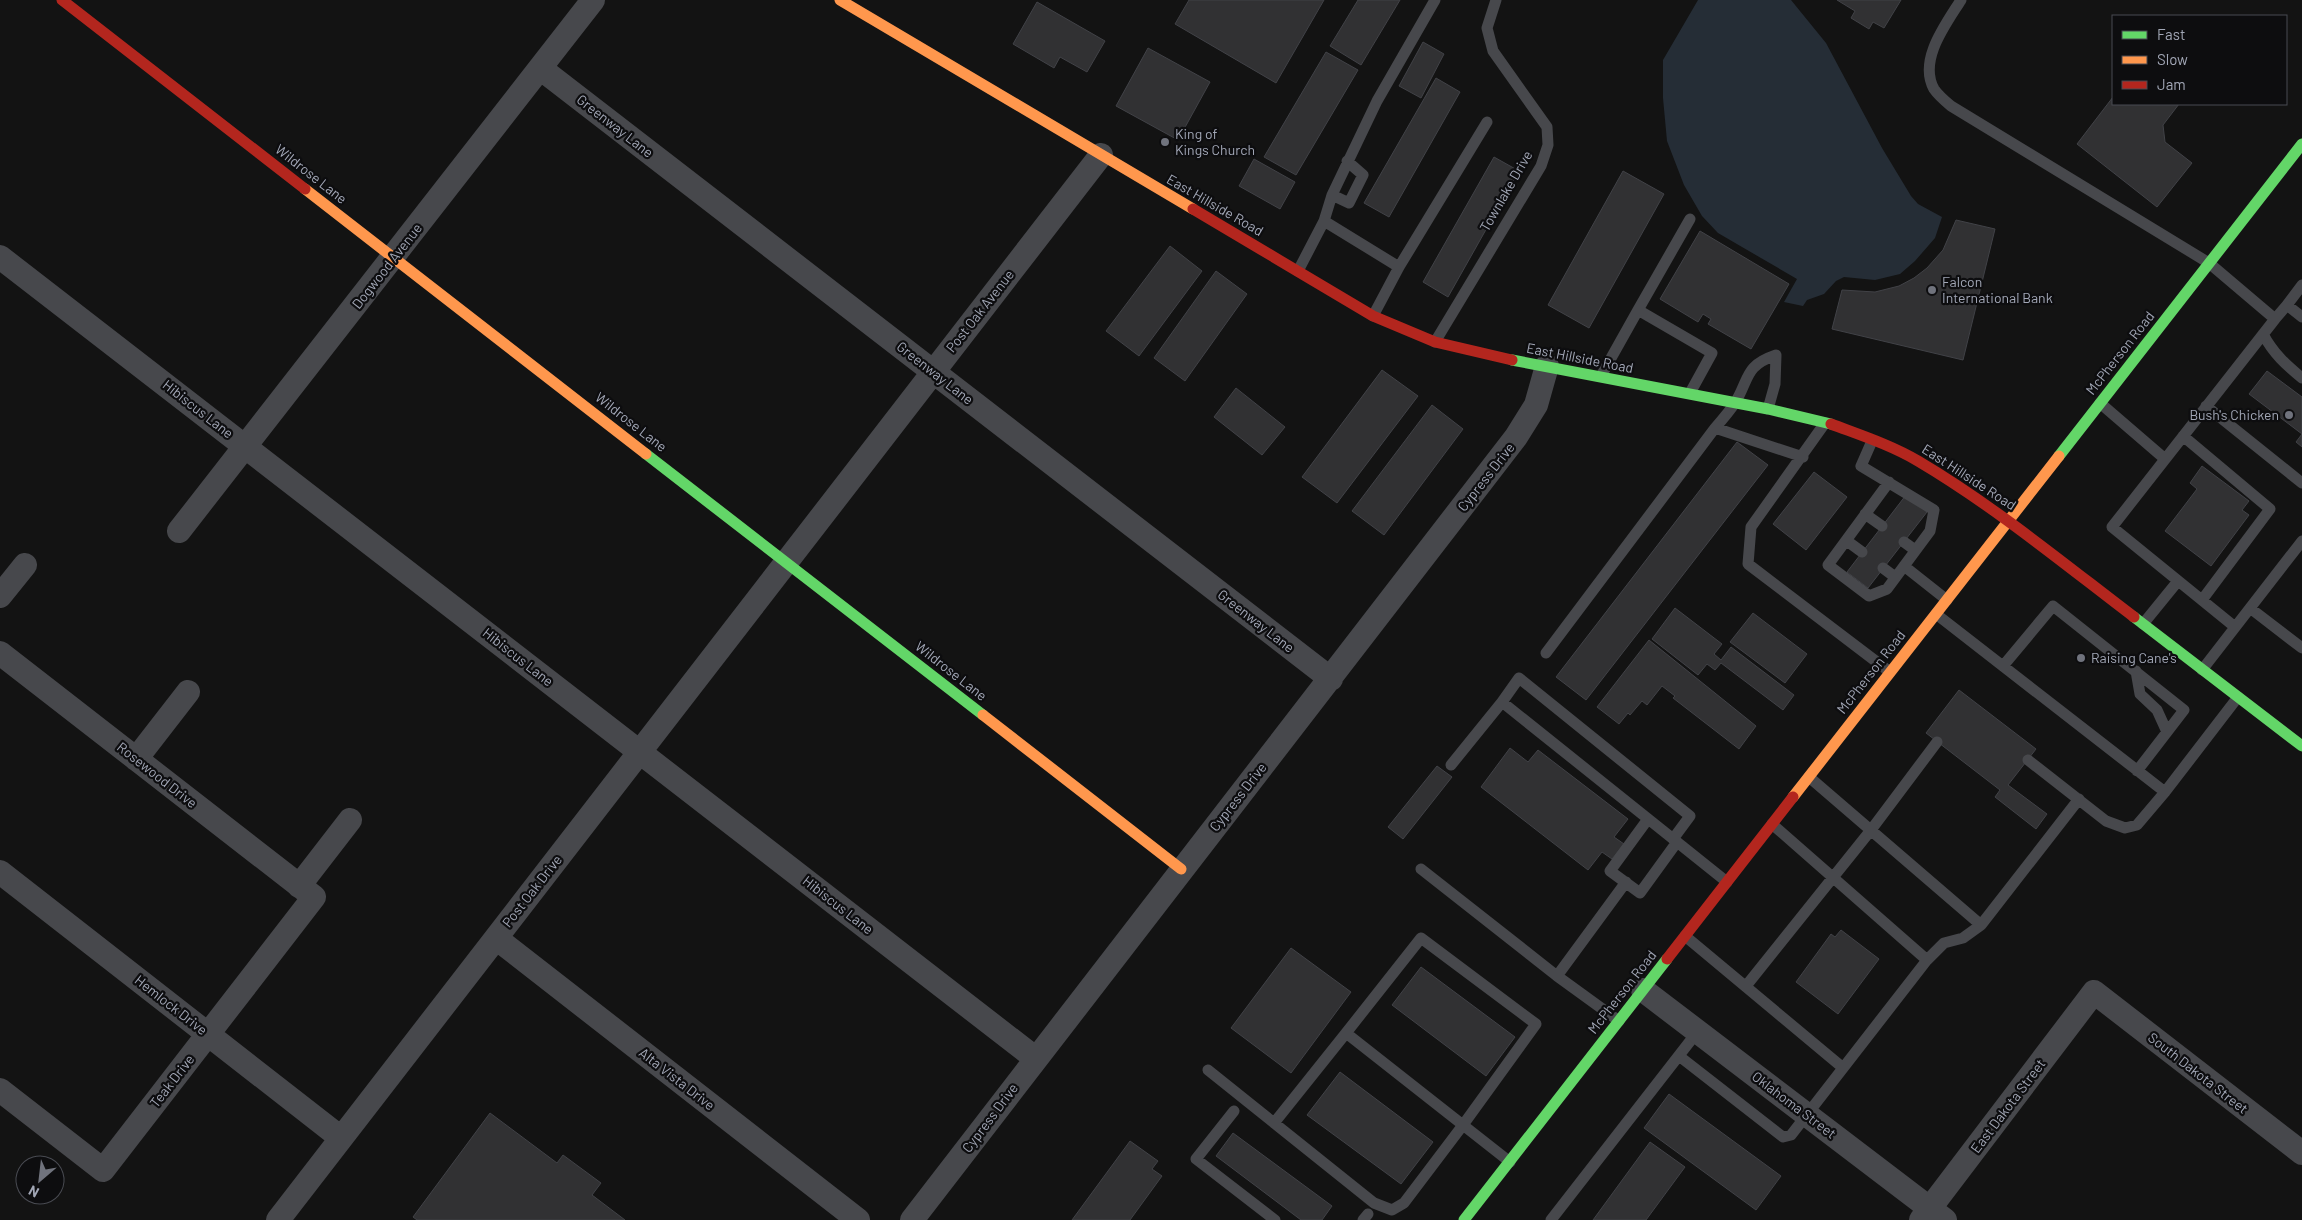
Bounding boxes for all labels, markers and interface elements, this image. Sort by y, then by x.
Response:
legend [2112,15,2287,105]
text: Fast [2157,25,2185,43]
text: Slow [2157,50,2188,68]
text: Jam [2157,75,2186,93]
street label: Greenway Lane [574,91,657,161]
place label: King of Kings Church [1175,125,1255,158]
marker: King of Kings Church [1159,136,1171,148]
street label: Wildrose Lane [272,140,351,207]
street label: Townlake Drive [1476,147,1536,234]
street label: East Hillside Road [1164,170,1267,239]
street label: Dogwood Avenue [348,220,425,312]
street label: Post Oak Avenue [942,266,1017,355]
place label: Falcon International Bank [1942,273,2053,306]
marker: Falcon International Bank [1926,284,1938,296]
street label: McPherson Road [2082,308,2157,398]
street label: Greenway Lane [894,338,977,408]
street label: East Hillside Road [1525,339,1635,376]
street label: Hibiscus Lane [160,376,237,441]
street label: Wildrose Lane [592,388,671,455]
place label: Bush's Chicken [2189,406,2279,423]
marker: Bush's Chicken [2283,409,2295,421]
street label: Cypress Drive [1454,439,1518,514]
street label: East Hillside Road [1919,440,2019,513]
street label: Greenway Lane [1215,586,1298,656]
street label: Hibiscus Lane [480,624,557,689]
street label: McPherson Road [1833,627,1908,717]
street label: Wildrose Lane [912,637,991,704]
place label: Raising Cane's [2091,649,2177,666]
marker: Raising Cane's [2075,652,2087,664]
street label: Rosewood Drive [114,738,201,811]
street label: Cypress Drive [1206,759,1270,834]
street label: Post Oak Drive [498,851,565,930]
street label: Hibiscus Lane [800,872,877,937]
street label: McPherson Road [1584,947,1659,1037]
street label: Hemlock Drive [132,971,211,1038]
street label: South Dakota Street [2145,1028,2252,1117]
street label: Alta Vista Drive [636,1044,719,1113]
street label: Teak Drive [146,1051,198,1111]
street label: East Dakota Street [1967,1055,2049,1156]
street label: Oklahoma Street [1749,1067,1840,1142]
street label: Cypress Drive [958,1080,1021,1156]
north arrow [15,1155,65,1205]
text: N [26,1182,42,1202]

